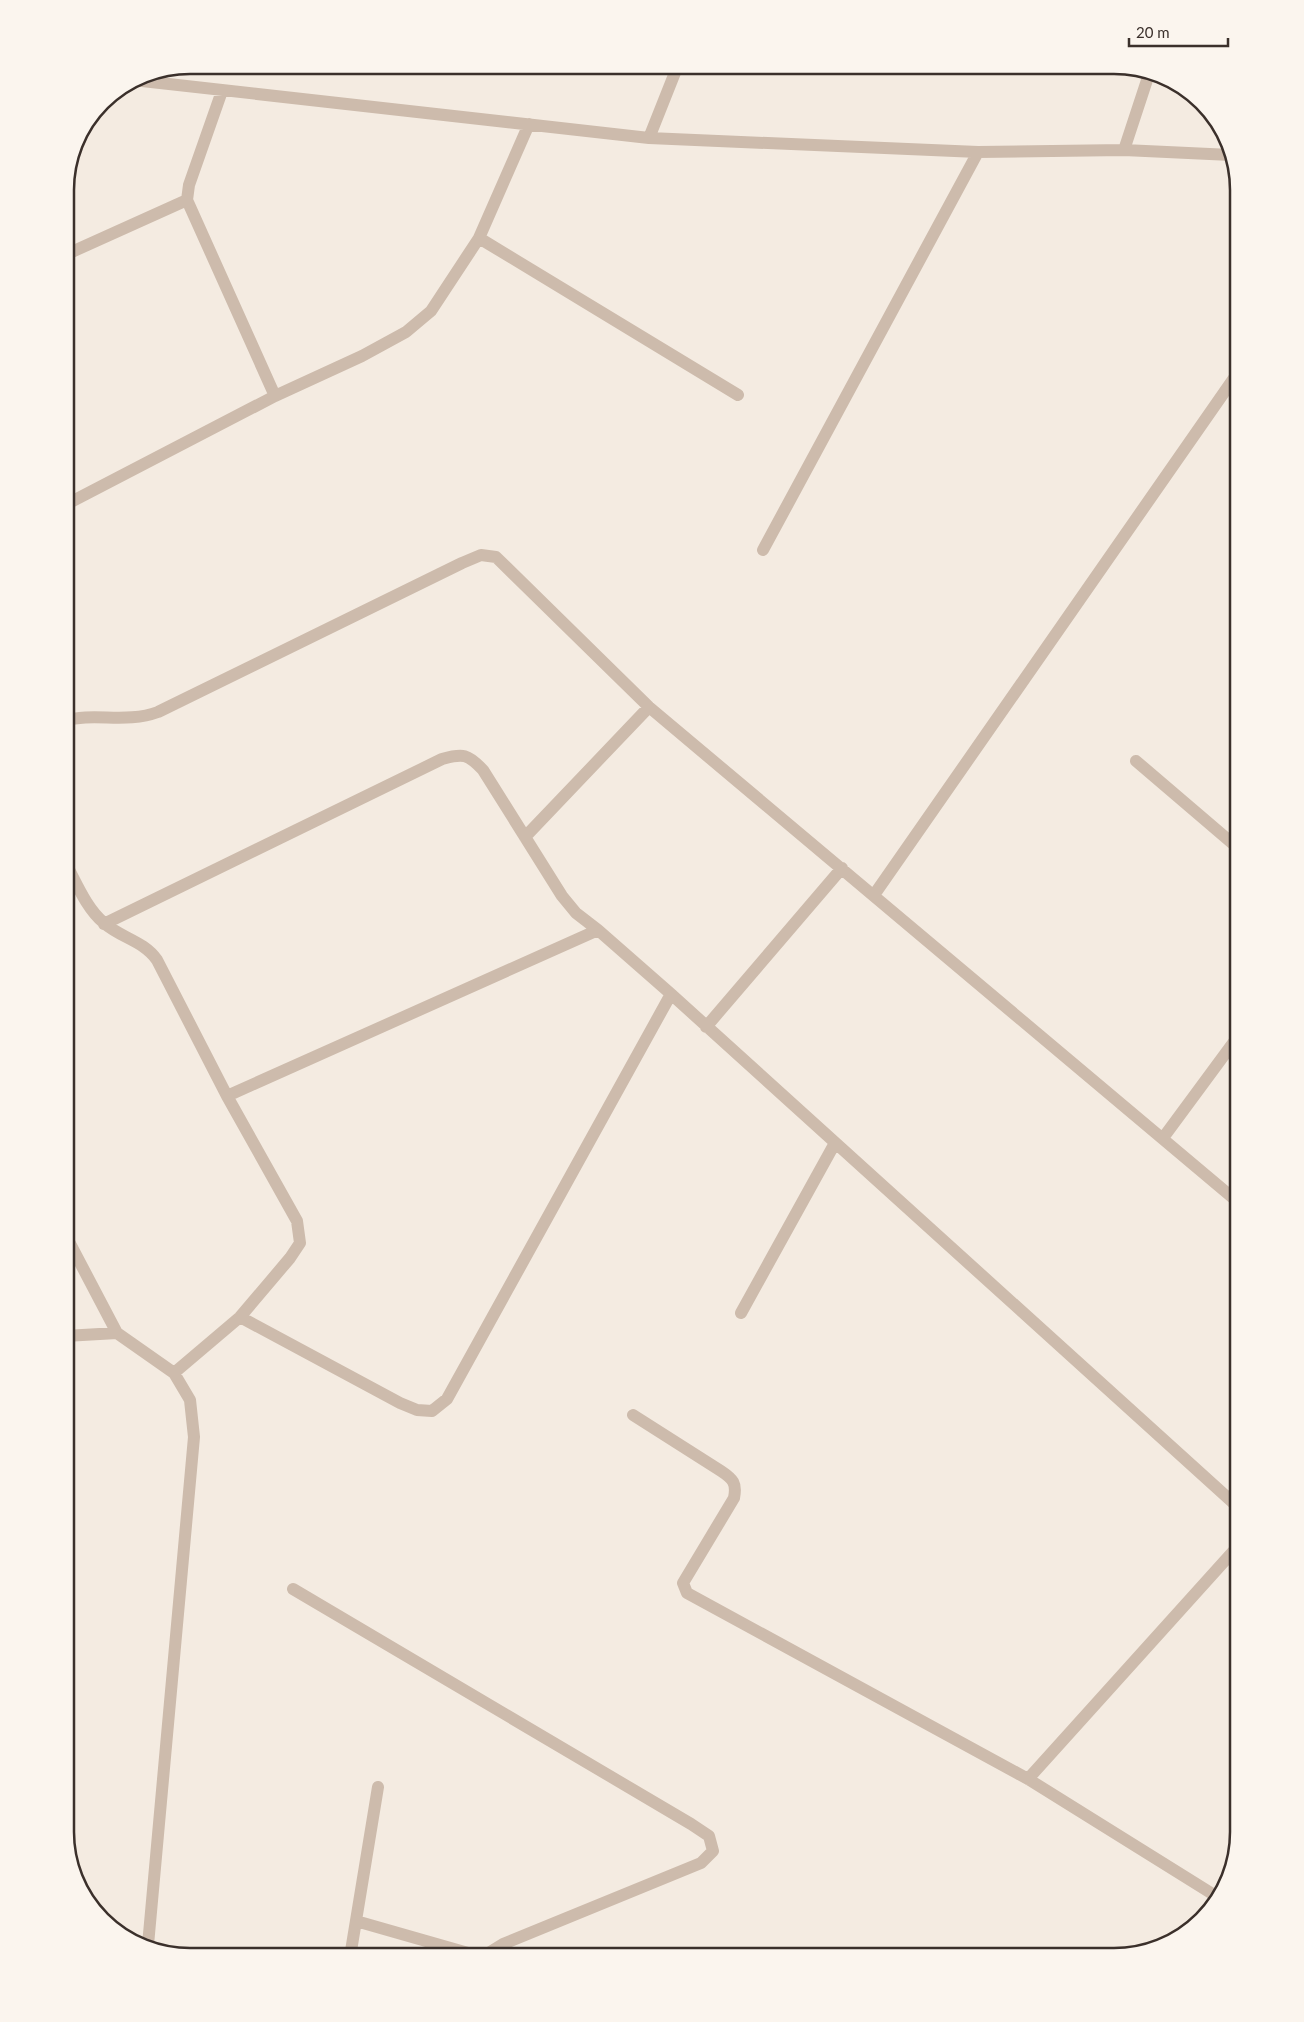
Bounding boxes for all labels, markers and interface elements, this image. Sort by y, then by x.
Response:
scale bar [1129,15,1228,47]
text: 20 m [1136,23,1170,41]

